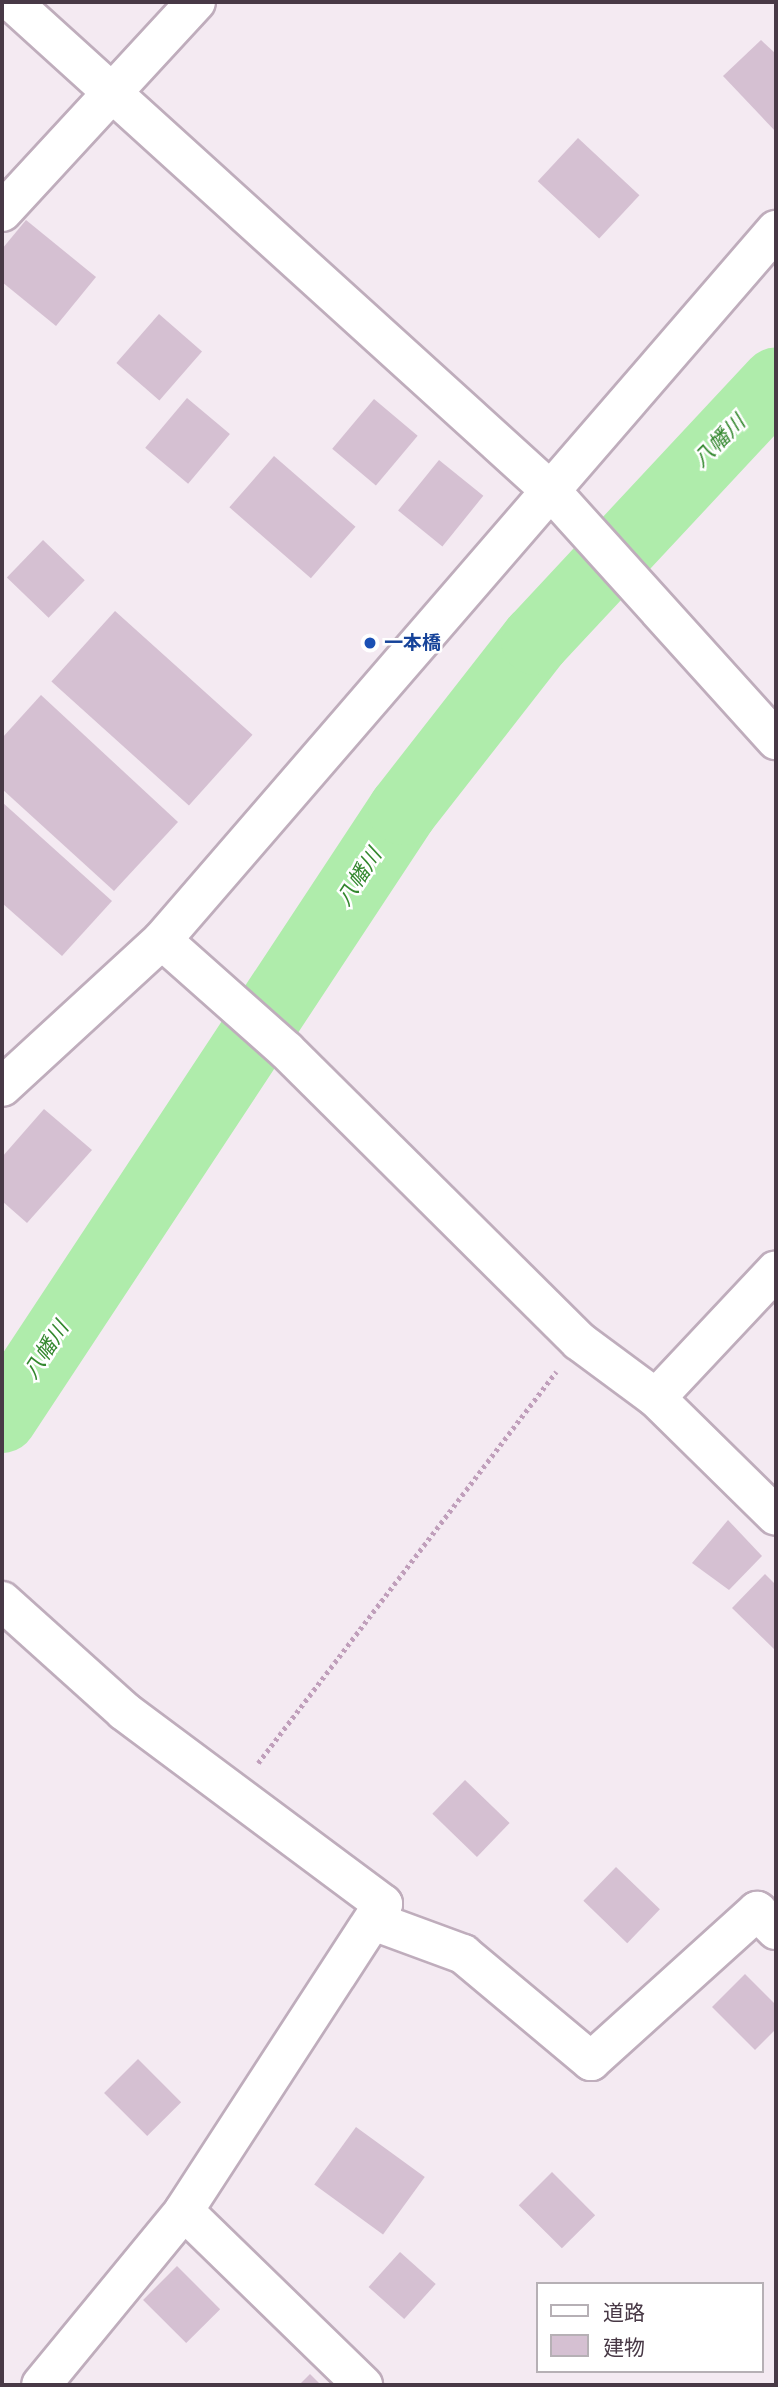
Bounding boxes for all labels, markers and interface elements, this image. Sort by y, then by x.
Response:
water label: 八幡川 [688,410,750,472]
place label: 一本橋 [384,632,441,654]
marker: 一本橋 [362,635,378,651]
water label: 八幡川 [331,844,387,910]
water label: 八幡川 [18,1317,74,1383]
legend [536,2282,764,2373]
text: 道路 [603,2300,645,2325]
text: 建物 [603,2335,645,2360]

